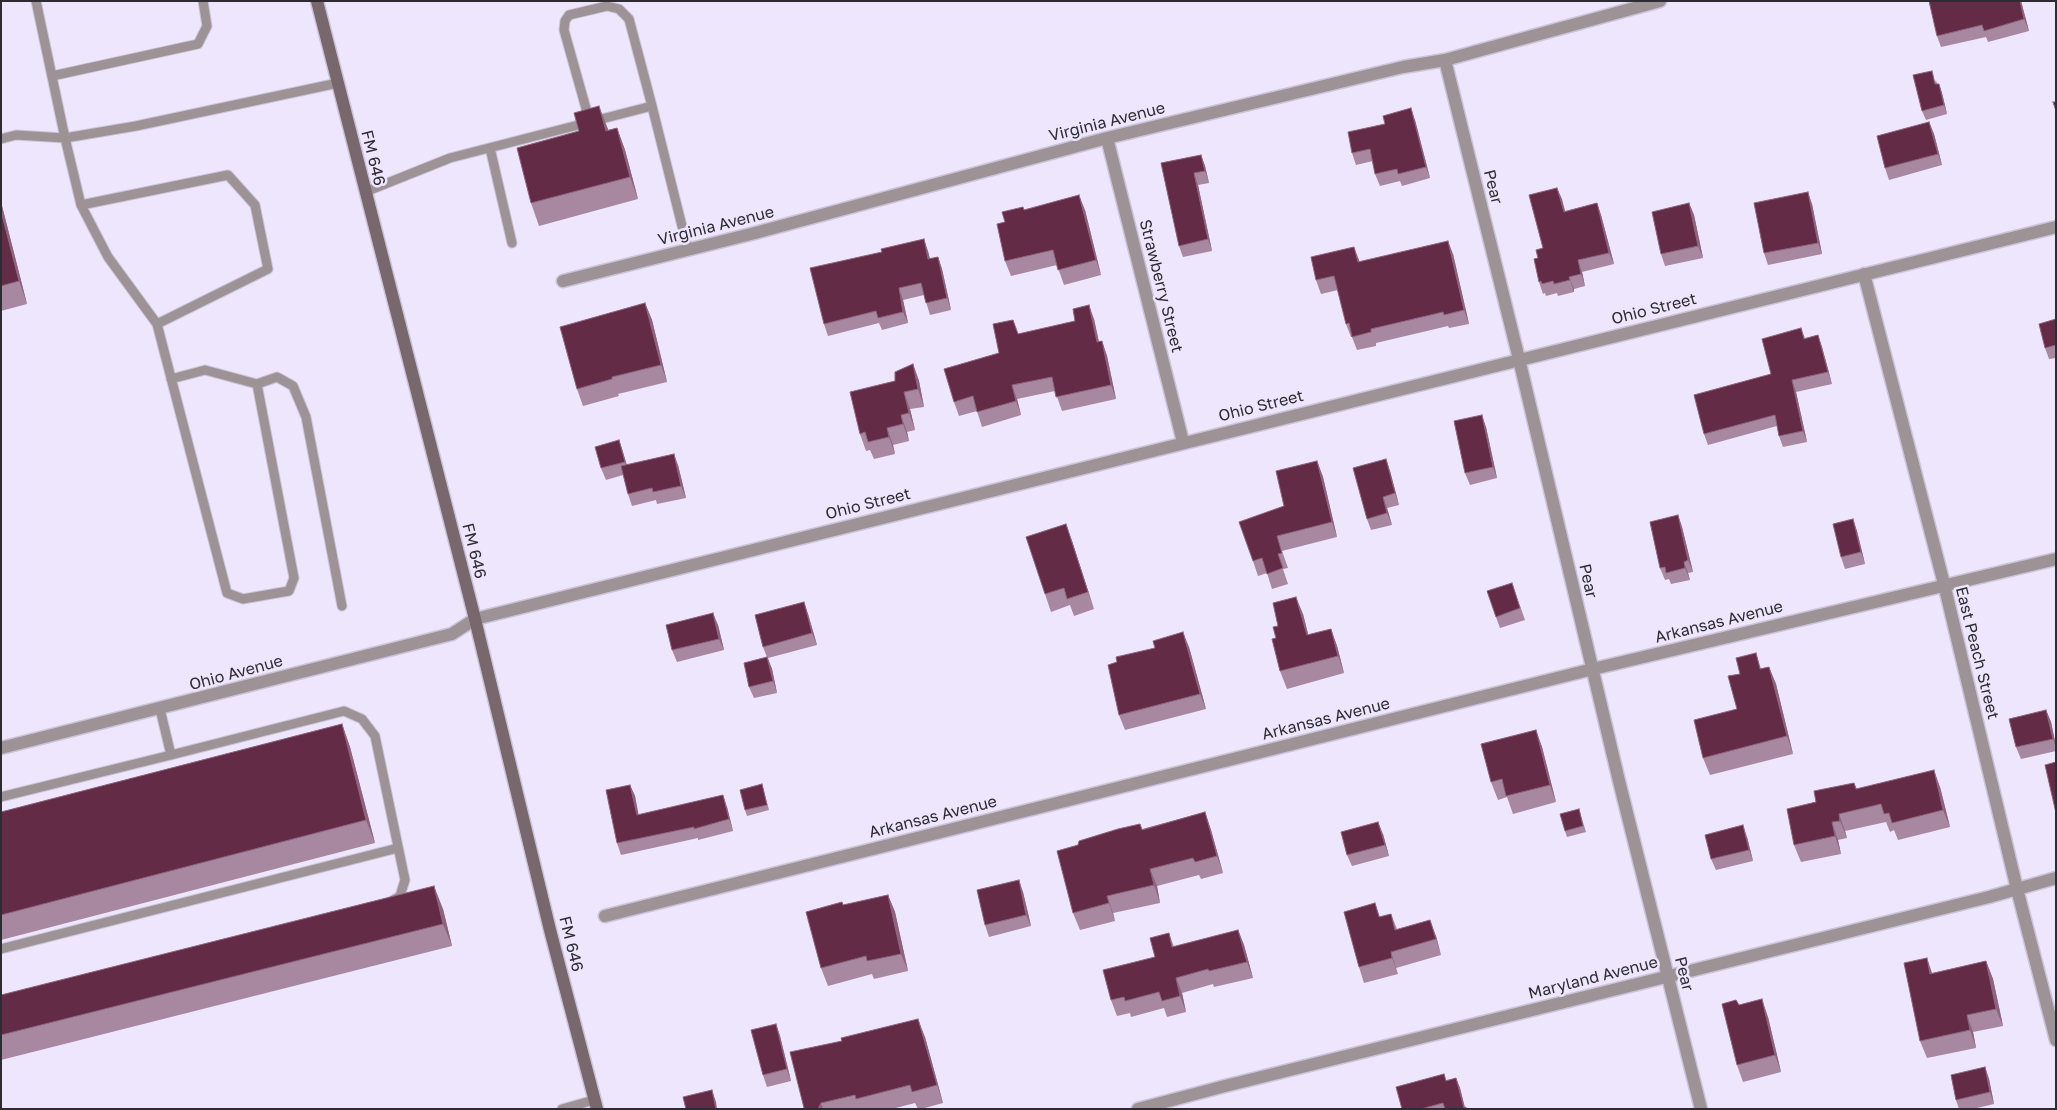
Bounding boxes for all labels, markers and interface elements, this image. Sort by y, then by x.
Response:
street label: Virginia Avenue [1047,98,1167,146]
street label: FM 646 [357,128,389,188]
street label: Pear [1479,168,1507,206]
street label: Virginia Avenue [656,202,776,250]
street label: Strawberry Street [1135,217,1187,355]
street label: Ohio Street [1610,289,1698,329]
street label: Ohio Street [1217,386,1305,426]
street label: Ohio Street [824,484,912,524]
street label: FM 646 [458,521,490,581]
street label: Pear [1575,562,1601,600]
street label: East Peach Street [1951,585,2003,721]
street label: Arkansas Avenue [1653,597,1785,647]
street label: Ohio Avenue [187,651,285,695]
street label: Arkansas Avenue [1260,694,1392,744]
street label: Arkansas Avenue [867,792,999,842]
street label: FM 646 [555,914,587,974]
street label: Maryland Avenue [1526,953,1660,1003]
street label: Pear [1670,955,1698,993]

